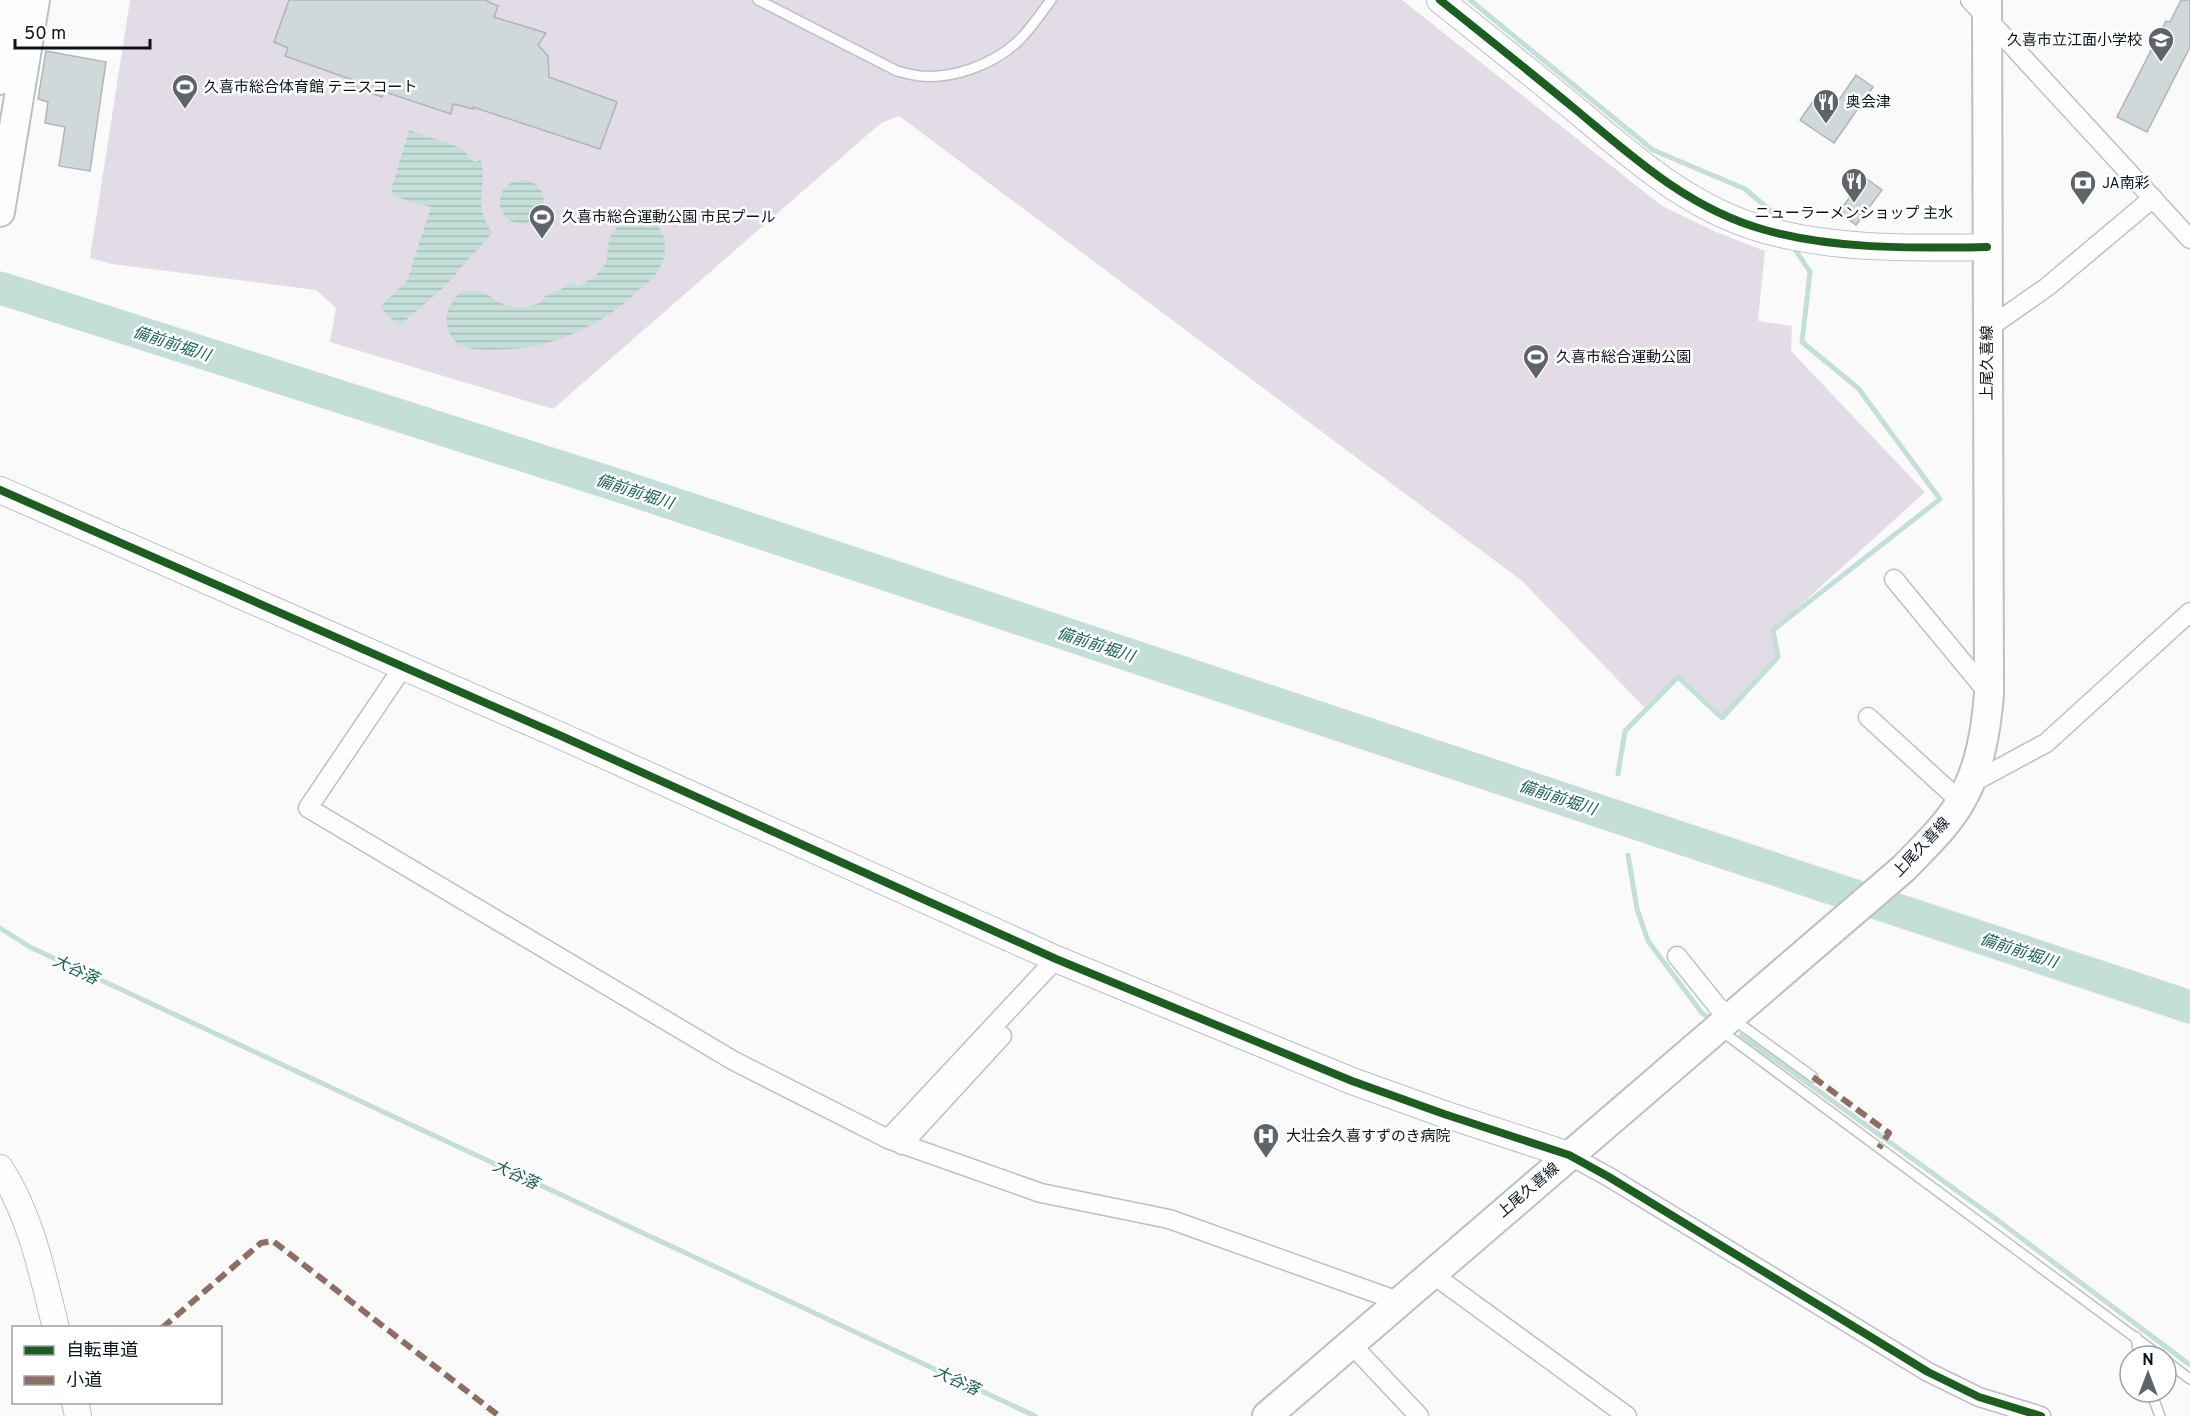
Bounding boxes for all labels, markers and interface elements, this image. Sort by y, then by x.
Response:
scale bar [15,12,150,50]
text: 50 m [24,23,66,46]
school or university icon: 久喜市立江面小学校 [2146,25,2176,63]
place label: 久喜市立江面小学校 [2007,32,2142,51]
sports icon: 久喜市総合体育館 テニスコート [170,72,200,110]
place label: 久喜市総合体育館 テニスコート [204,79,418,98]
restaurant icon: 奥会津 [1811,87,1841,125]
place label: 奥会津 [1846,94,1891,113]
restaurant icon: ニューラーメンショップ 主水 [1839,166,1869,204]
bank icon: JA南彩 [2068,168,2098,206]
place label: JA南彩 [2102,175,2150,194]
sports icon: 久喜市総合運動公園 市民プール [527,202,557,240]
place label: ニューラーメンショップ 主水 [1755,205,1953,224]
place label: 久喜市総合運動公園 市民プール [562,209,776,228]
water label: 備前前堀川 [130,323,214,367]
street label: 上尾久喜線 [1979,325,1998,401]
sports icon: 久喜市総合運動公園 [1521,342,1551,380]
place label: 久喜市総合運動公園 [1556,349,1691,368]
water label: 備前前堀川 [593,471,677,515]
water label: 備前前堀川 [1054,624,1138,668]
water label: 備前前堀川 [1516,777,1600,821]
street label: 上尾久喜線 [1890,814,1955,882]
water label: 備前前堀川 [1977,930,2061,974]
water label: 大谷落 [49,952,104,991]
hospital icon: 大壮会久喜すずのき病院 [1251,1121,1281,1159]
place label: 大壮会久喜すずのき病院 [1286,1127,1451,1147]
water label: 大谷落 [489,1157,544,1196]
street label: 上尾久喜線 [1494,1160,1564,1223]
legend [12,1326,222,1404]
text: 自転車道 [66,1340,138,1363]
north arrow [2118,1344,2178,1404]
text: N [2142,1351,2154,1371]
water label: 大谷落 [930,1363,985,1402]
text: 小道 [66,1370,102,1393]

